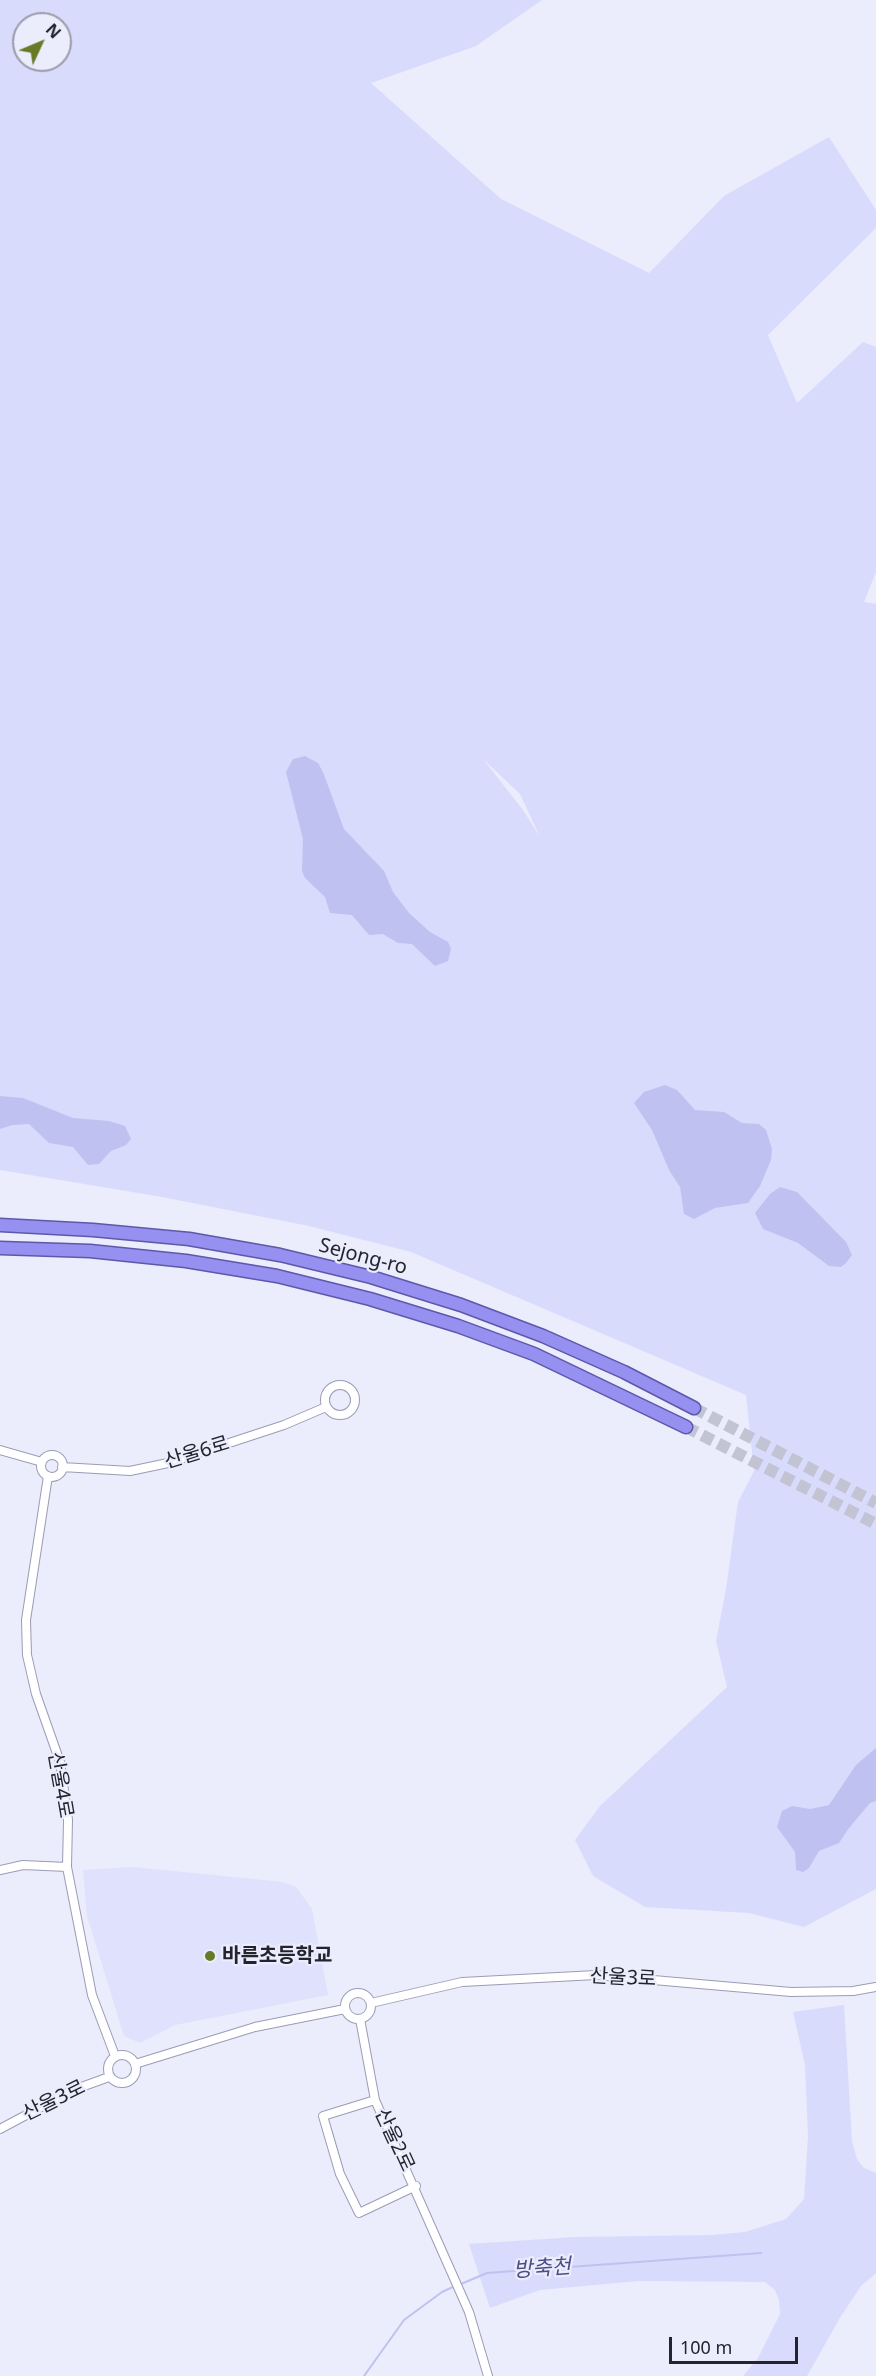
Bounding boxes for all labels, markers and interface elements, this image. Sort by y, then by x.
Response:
north arrow [12,12,72,72]
text: N [41,19,66,43]
street label: Sejong-ro [316,1234,410,1280]
street label: 산울6로 [162,1432,232,1474]
street label: 산울4로 [42,1750,78,1820]
place label: 바른초등학교 [222,1944,332,1968]
marker: 바른초등학교 [203,1949,217,1963]
street label: 산울3로 [589,1964,657,1992]
street label: 산울3로 [19,2076,89,2126]
street label: 산울2로 [369,2105,419,2175]
water label: 방축천 [512,2254,572,2284]
scale bar [672,2325,801,2363]
text: 100 m [680,2335,732,2359]

